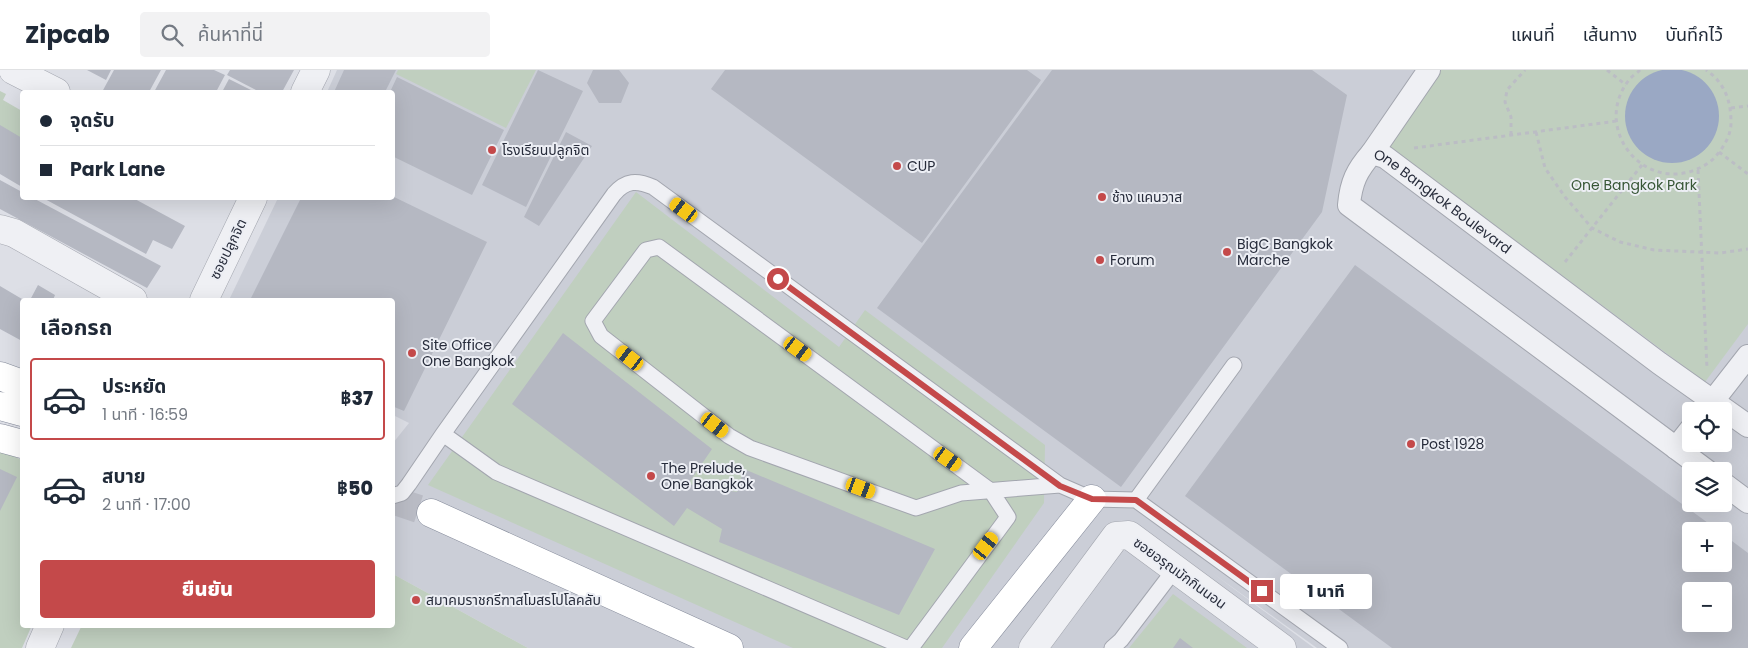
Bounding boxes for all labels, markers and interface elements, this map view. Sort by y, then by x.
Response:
search box [140,12,490,57]
text: Zipcab [25,18,110,51]
icon: search [158,21,186,49]
text: ค้นหาที่นี่ [198,21,263,48]
text: แผนที่ [1511,22,1555,47]
text: เส้นทาง [1583,22,1637,47]
text: บันทึกไว้ [1665,22,1723,47]
text: จุดรับ [70,107,115,134]
place label: โรงเรียนปลูกจิต [502,140,589,160]
marker: โรงเรียนปลูกจิต [486,144,498,156]
street label: One Bangkok Boulevard [1371,144,1515,259]
text: Park Lane [70,156,165,183]
place label: CUP [907,156,935,176]
marker: CUP [891,160,903,172]
park label: One Bangkok Park [1571,175,1698,195]
place label: ช้าง แคนวาส [1112,187,1182,207]
marker: ช้าง แคนวาส [1096,191,1108,203]
car [667,195,700,225]
street label: ซอยปลูกจิต [205,215,251,283]
place label: BigC Bangkok Marche [1237,234,1334,270]
marker: BigC Bangkok Marche [1221,246,1233,258]
place label: Forum [1110,250,1155,270]
marker: Forum [1094,254,1106,266]
route start [767,268,789,290]
text: เลือกรถ [40,312,113,343]
car [781,334,814,364]
place label: Site Office One Bangkok [422,335,515,371]
car [613,343,646,373]
marker: Site Office One Bangkok [406,347,418,359]
text: ประหยัด [102,373,166,400]
icon: car [42,377,87,422]
text: ฿37 [340,385,373,412]
map controls [1682,402,1732,632]
button: locate [1682,402,1732,452]
text: 1 นาที · 16:59 [102,403,188,426]
car [698,410,731,440]
place label: Post 1928 [1421,434,1485,454]
marker: Post 1928 [1405,438,1417,450]
car [931,444,964,474]
place label: The Prelude, One Bangkok [661,458,754,494]
button: layers [1682,462,1732,512]
text: สบาย [102,463,146,490]
icon: car [42,467,87,512]
marker: The Prelude, One Bangkok [645,470,657,482]
text: ฿50 [337,475,373,502]
car [844,476,877,500]
text: 2 นาที · 17:00 [102,493,191,516]
button: + [1682,522,1732,572]
car [970,530,1001,562]
street label: ซอยอรุณมักกินนอน [1129,532,1231,614]
button: ยืนยัน [40,560,375,618]
callout: 1 นาที [1280,574,1372,608]
route end [1251,580,1273,602]
text: 1 นาที [1307,580,1345,603]
button: − [1682,582,1732,632]
place label: สมาคมราชกรีฑาสโมสรโปโลคลับ [426,590,601,610]
marker: สมาคมราชกรีฑาสโมสรโปโลคลับ [410,594,422,606]

